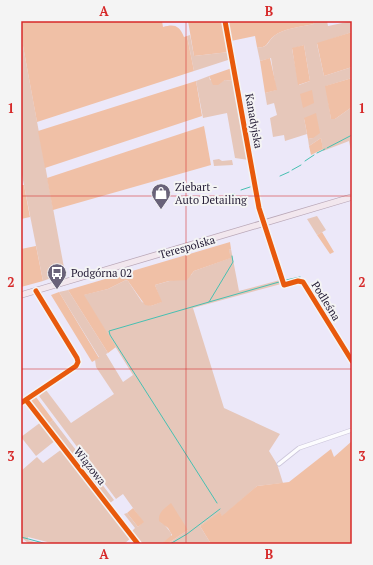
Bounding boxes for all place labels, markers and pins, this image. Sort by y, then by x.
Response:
place label: Ziebart - Auto Detailing [175,180,247,207]
shop icon: Ziebart - Auto Detailing [150,182,172,210]
bus stop icon: Podgórna 02 [46,262,68,290]
place label: Podgórna 02 [71,266,132,280]

